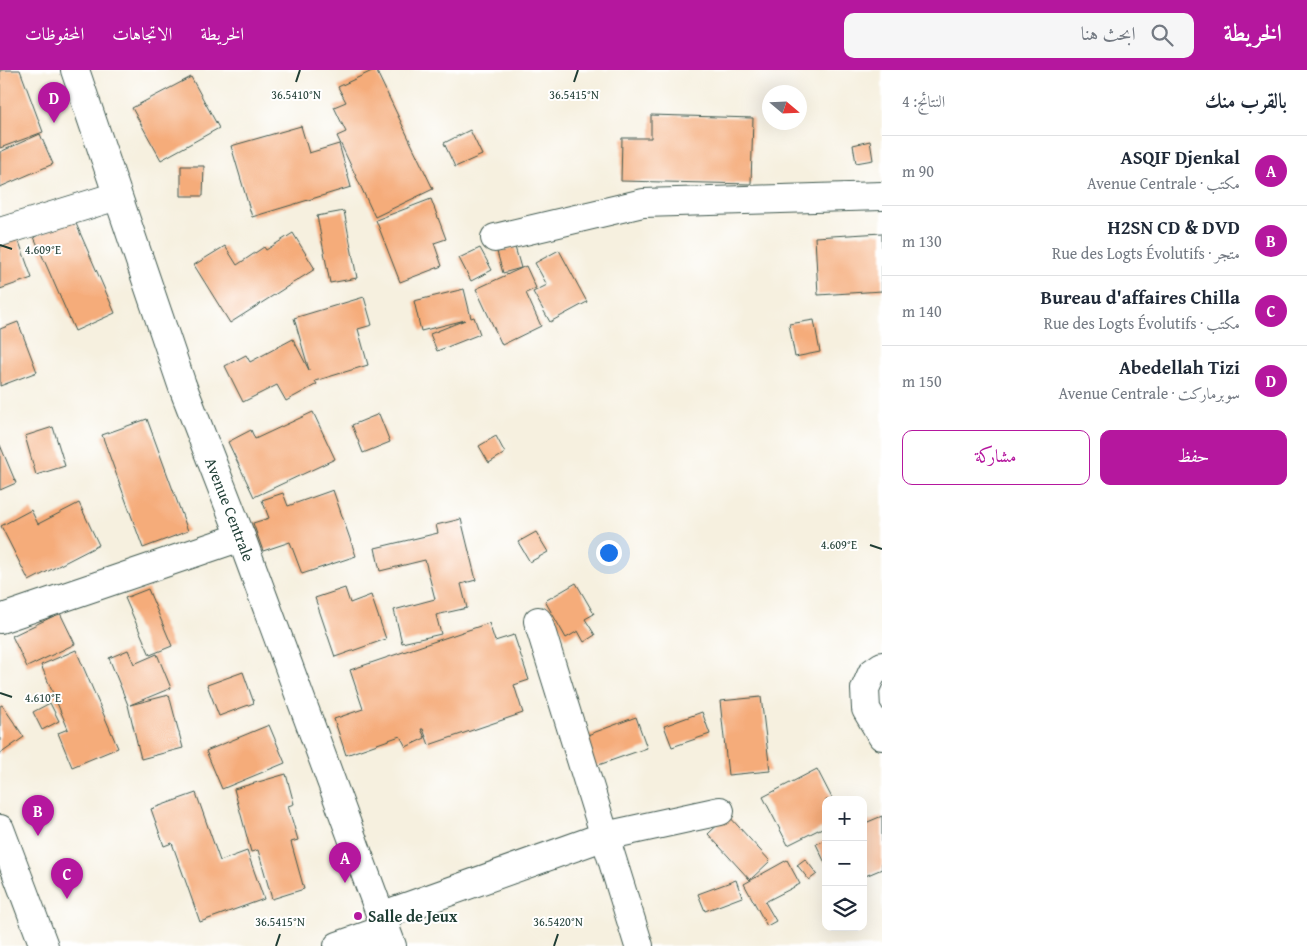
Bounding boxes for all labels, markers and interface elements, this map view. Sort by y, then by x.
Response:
search box [844,13,1194,58]
text: الخريطة [1224,15,1282,50]
text: ابحث هنا [1081,19,1136,47]
text: المحفوظات [25,20,84,47]
text: الاتجاهات [112,20,172,47]
text: الخريطة [200,20,244,47]
icon: search [1148,21,1176,49]
pin: D [38,82,70,123]
north arrow [762,85,807,130]
text: بالقرب منك [1205,85,1287,116]
text: 36.5410°N [271,86,321,103]
text: 36.5415°N [549,86,599,103]
text: النتائج: 4 [902,89,945,113]
text: ASQIF Djenkal [1120,143,1240,171]
text: 90 m [902,159,934,183]
text: A [1266,159,1276,183]
text: مكتب · Avenue Centrale [1087,171,1240,195]
text: H2SN CD & DVD [1107,213,1240,241]
text: 130 m [902,229,942,253]
text: B [1266,229,1276,253]
text: 4.609°E [25,241,61,258]
text: متجر · Rue des Logts Évolutifs [1052,241,1240,265]
text: Bureau d'affaires Chilla [1040,283,1240,311]
text: 140 m [902,299,942,323]
text: C [1266,299,1276,323]
text: مكتب · Rue des Logts Évolutifs [1044,311,1240,335]
text: Abedellah Tizi [1119,353,1240,381]
text: 150 m [902,369,942,393]
text: D [1266,369,1276,393]
text: سوبرماركت · Avenue Centrale [1059,381,1240,405]
button: مشاركة [902,430,1090,485]
button: حفظ [1100,430,1287,485]
street label: Avenue Centrale [199,454,261,565]
text: 4.609°E [821,536,857,553]
your location [596,540,622,566]
text: 4.610°E [25,689,61,706]
pin: B [22,795,54,836]
map controls [822,796,867,931]
button: + [822,796,867,841]
button: − [822,841,867,886]
pin: A [329,842,361,883]
pin: C [51,858,83,899]
button: layers [822,886,867,931]
place label: Salle de Jeux [368,904,458,928]
marker: Salle de Jeux [352,910,364,922]
text: 36.5415°N [255,913,305,930]
text: 36.5420°N [533,913,583,930]

